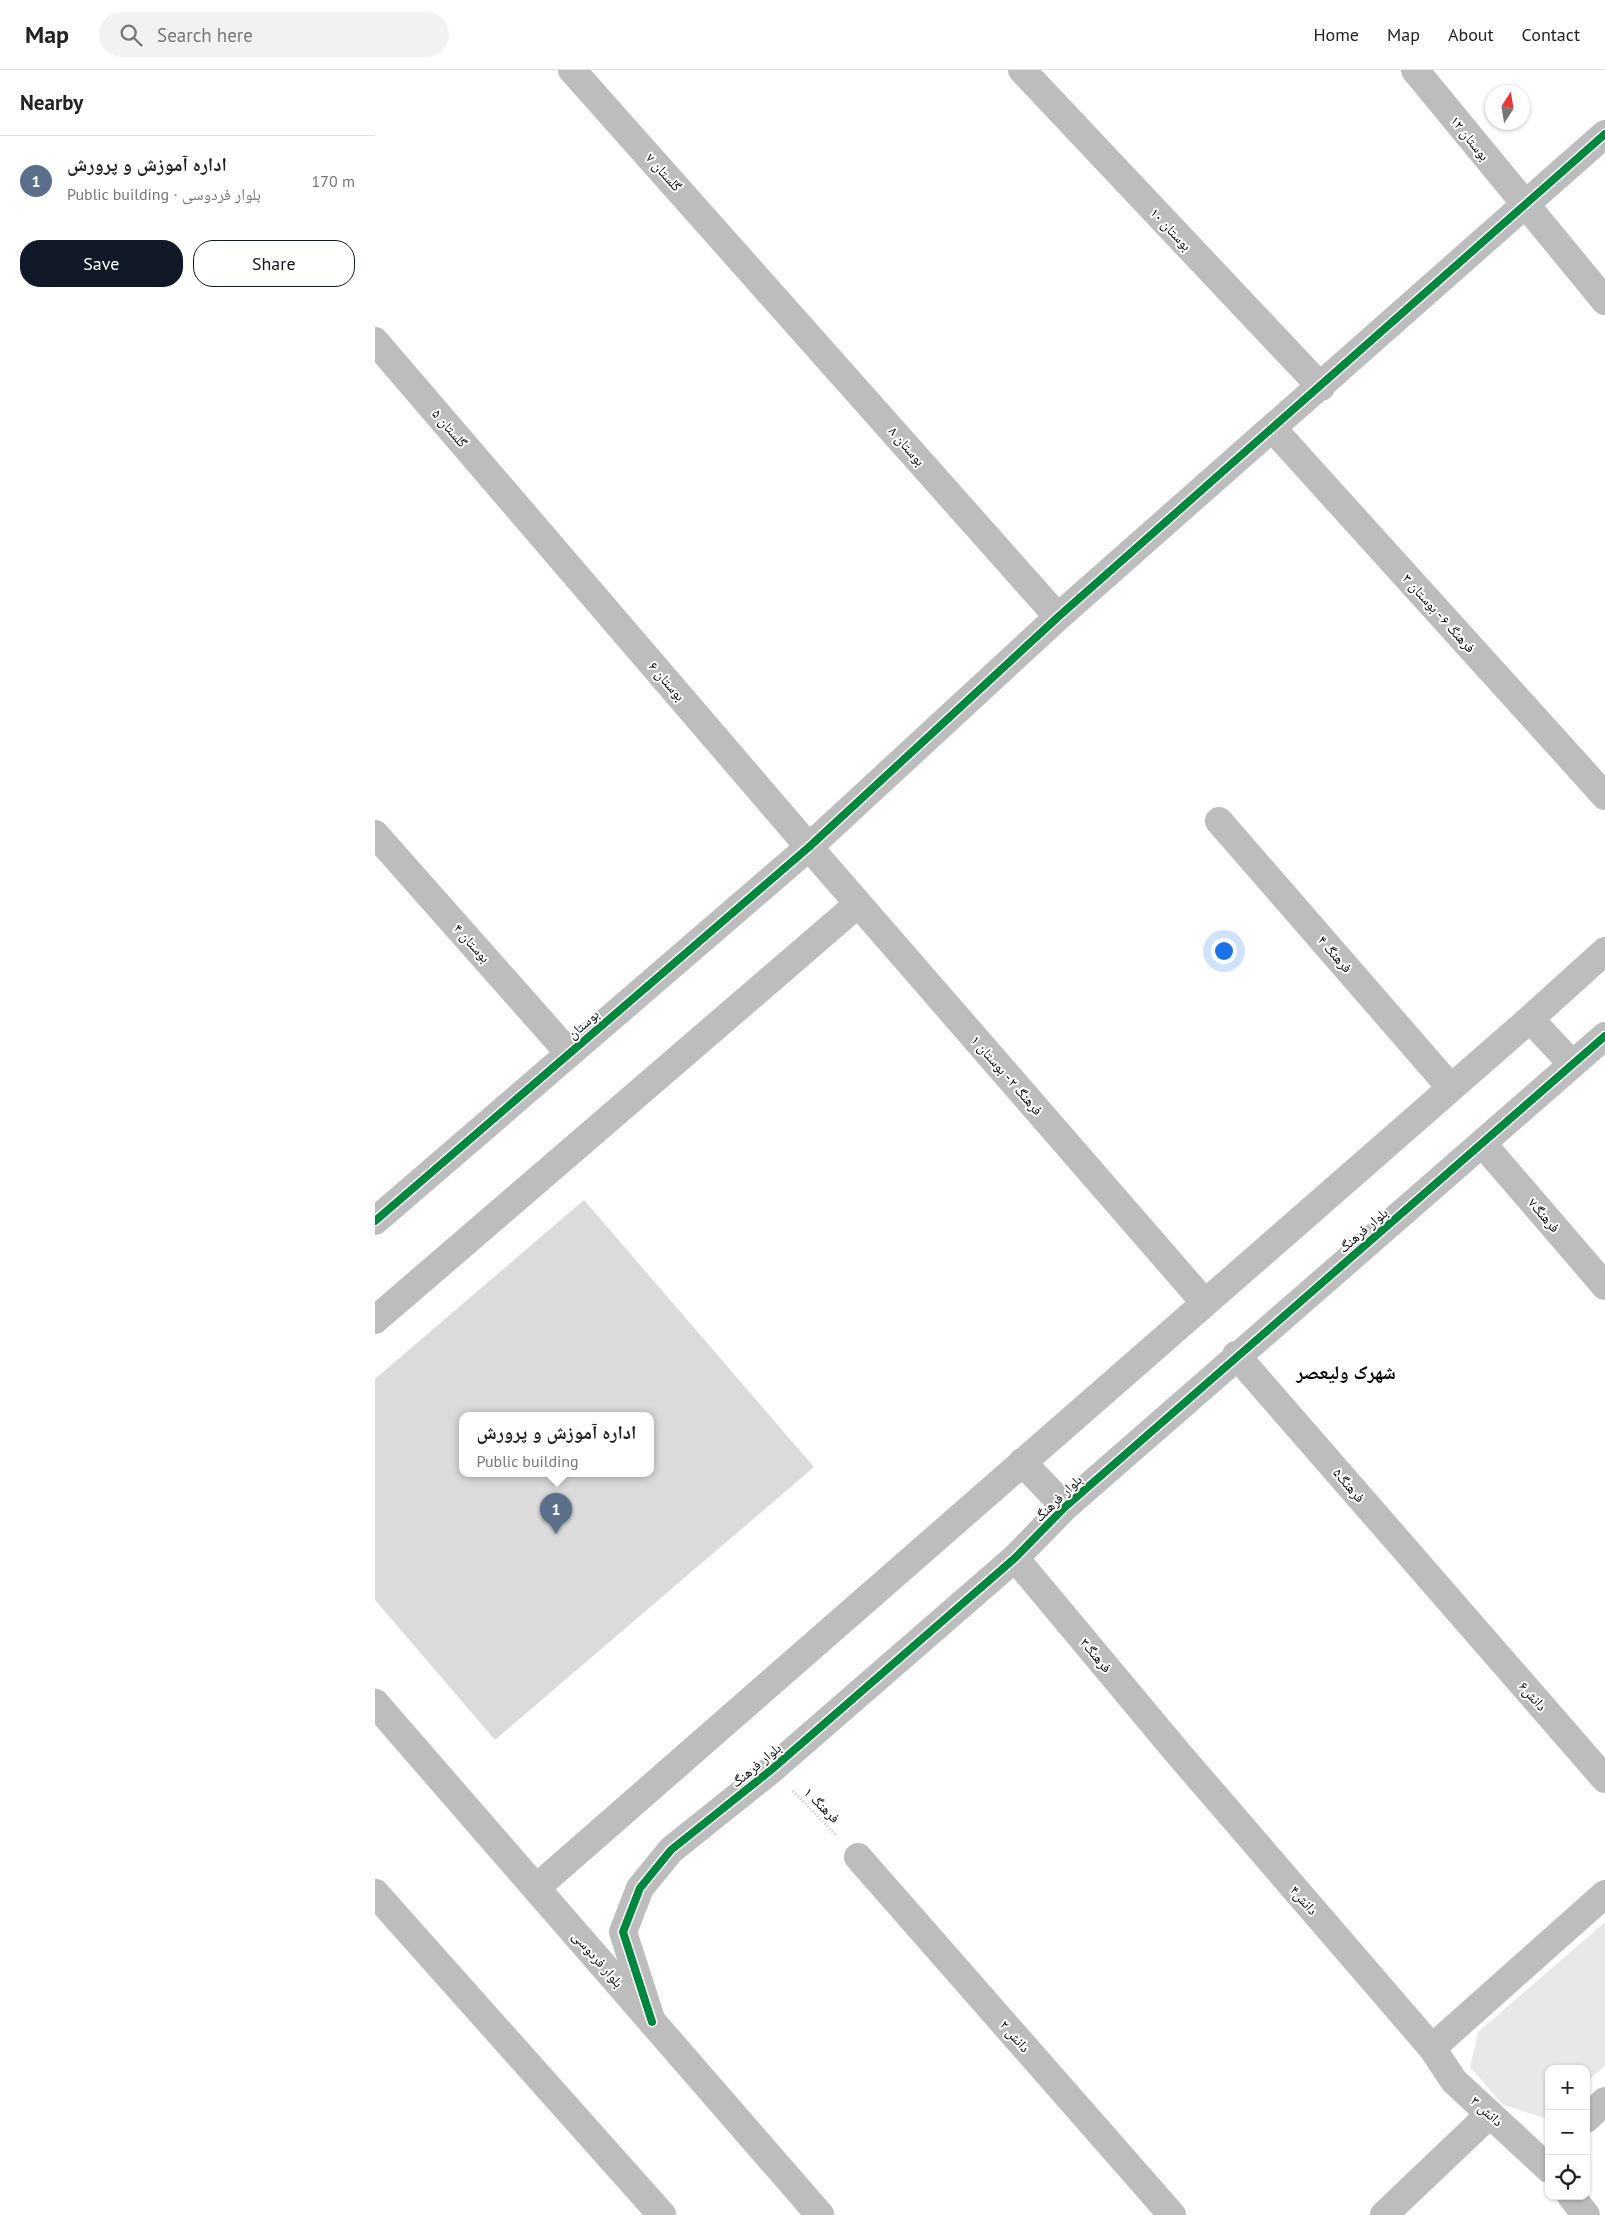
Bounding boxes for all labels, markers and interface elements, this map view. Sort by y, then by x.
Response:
search box [99,12,449,57]
text: Map [25,19,69,50]
icon: search [117,21,145,49]
text: Search here [157,23,253,47]
text: Home [1313,23,1359,46]
text: Map [1387,23,1420,46]
text: About [1448,23,1494,46]
text: Contact [1522,23,1580,46]
north arrow [1485,85,1530,130]
text: Nearby [20,89,83,116]
street label: بوستان ۱۲ [1446,112,1494,164]
street label: گلستان ۷ [642,149,686,195]
text: اداره آموزش و پرورش [67,152,227,176]
text: 1 [31,171,41,191]
text: 170 m [312,171,355,191]
text: Public building · بلوار فردوسی [67,184,261,204]
street label: بوستان ۱۰ [1146,204,1196,255]
button: Save [20,240,183,287]
button: Share [193,240,355,287]
street label: گلستان ۵ [428,405,472,451]
street label: بوستان ۸ [885,423,929,470]
street label: فرهنگ ۶ - بوستان ۳ [1399,570,1479,656]
street label: بوستان ۶ [645,658,689,705]
street label: بوستان ۴ [450,920,494,966]
street label: فرهنگ ۴ [1314,932,1356,976]
your location [1211,938,1237,964]
street label: بوستان [563,1005,603,1043]
street label: فرهنگ ۲ - بوستان ۱ [967,1031,1047,1119]
street label: فرهنگ۷ [1524,1194,1564,1236]
street label: بلوار فرهنگ [1334,1203,1392,1256]
district label: شهرک ولیعصر [1295,1360,1396,1384]
popup [459,1412,654,1477]
text: اداره آموزش و پرورش [477,1420,636,1444]
text: Public building [477,1451,579,1471]
street label: فرهنگ۵ [1329,1464,1369,1506]
street label: بلوار فرهنگ [1030,1471,1086,1525]
pin: 1 [540,1493,572,1534]
street label: فرهنگ۳ [1076,1634,1116,1676]
street label: دانش۶ [1515,1677,1551,1715]
street label: بلوار فرهنگ [727,1739,785,1791]
street label: فرهنگ ۱ [800,1783,844,1827]
street label: دانش۴ [1286,1881,1322,1919]
street label: بلوار فردوسی [569,1927,628,1991]
street label: دانش ۲ [996,2016,1034,2056]
map controls [1545,2065,1590,2200]
button: + [1545,2065,1590,2110]
street label: دانش ۳ [1467,2092,1507,2130]
button: − [1545,2110,1590,2155]
button: locate [1545,2155,1590,2200]

